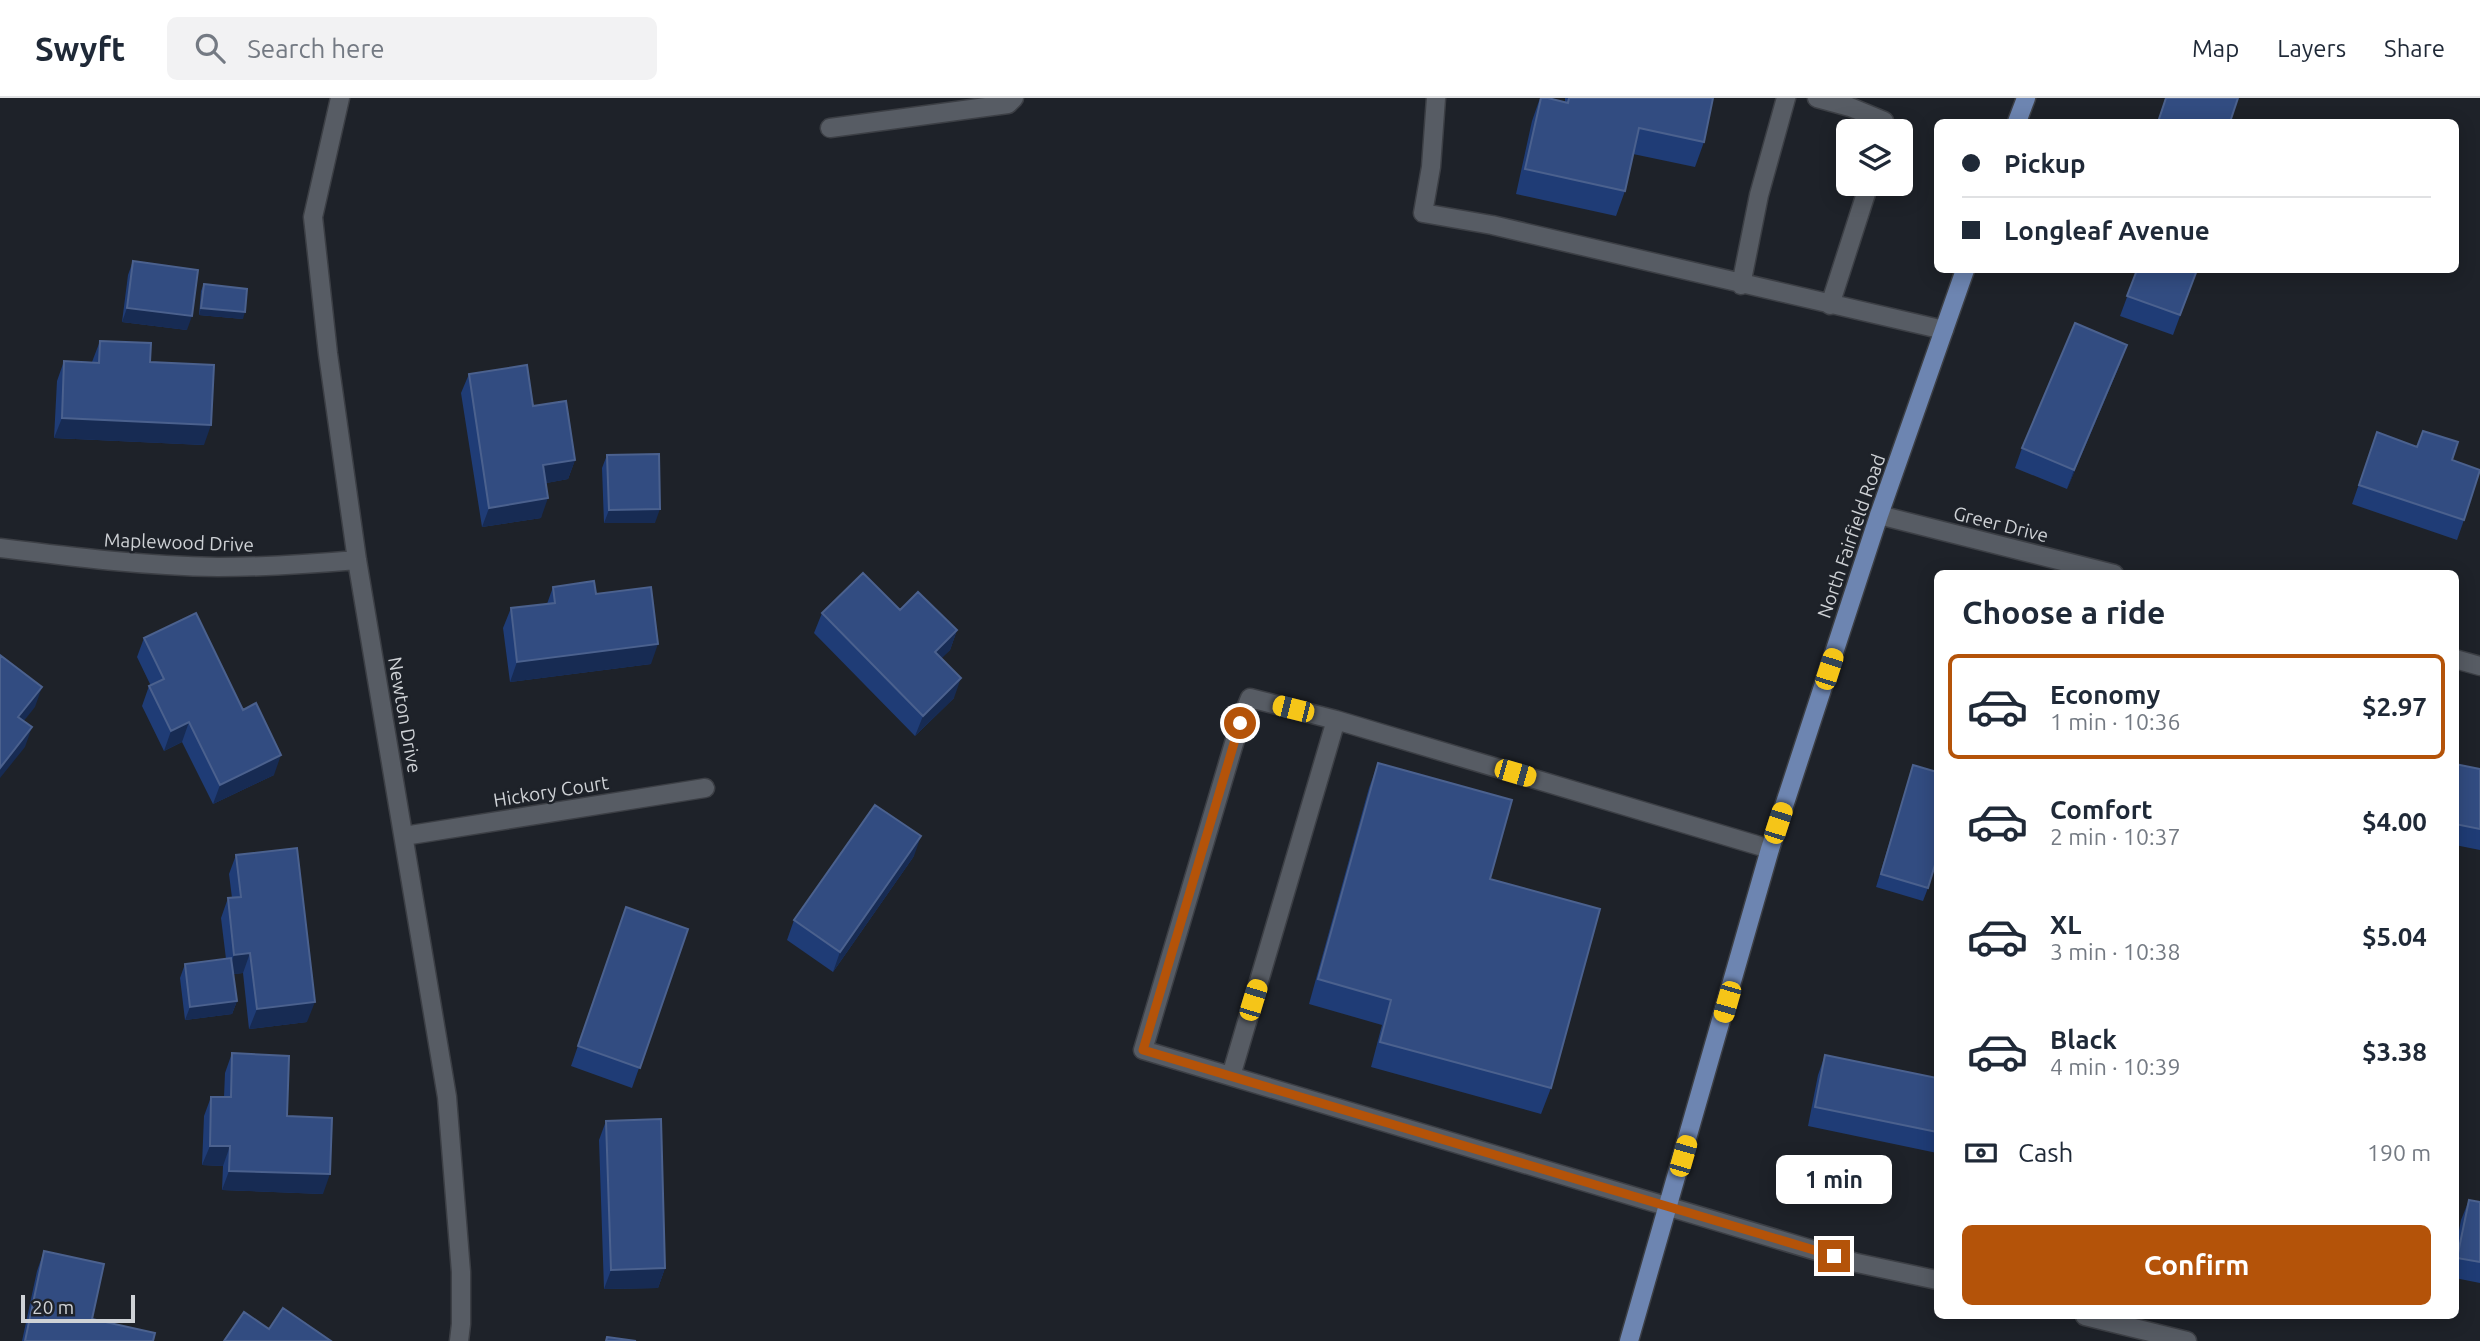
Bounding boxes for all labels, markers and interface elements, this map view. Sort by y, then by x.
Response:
search box [167,17,657,80]
icon: search [191,29,229,67]
text: Swyft [35,30,125,67]
text: Search here [247,34,385,63]
text: Map [2192,35,2239,62]
text: Layers [2277,35,2346,62]
text: Share [2384,35,2445,62]
map controls [1836,119,1913,196]
button: layers [1836,119,1913,196]
text: Pickup [2004,149,2086,178]
text: Longleaf Avenue [2004,216,2210,245]
street label: North Fairfield Road [1813,451,1889,621]
street label: Greer Drive [1951,502,2051,546]
street label: Maplewood Drive [104,528,254,556]
text: Choose a ride [1962,594,2165,630]
car [1813,646,1846,692]
street label: Newton Drive [384,655,426,775]
icon: car [1966,675,2029,738]
text: Economy [2050,680,2160,709]
text: $2.97 [2362,692,2427,721]
car [1271,694,1316,724]
route start [1224,707,1256,739]
text: 1 min · 10:36 [2050,709,2181,734]
car [1492,757,1539,789]
street label: Hickory Court [492,771,611,811]
icon: car [1966,790,2029,853]
text: Comfort [2050,795,2153,824]
car [1762,800,1795,846]
text: $4.00 [2362,807,2427,836]
text: 2 min · 10:37 [2050,824,2181,849]
icon: car [1966,905,2029,968]
text: XL [2050,910,2081,939]
text: $5.04 [2362,922,2427,951]
text: 3 min · 10:38 [2050,939,2181,964]
car [1237,977,1270,1023]
car [1712,979,1743,1025]
icon: car [1966,1020,2029,1083]
text: Black [2050,1025,2117,1054]
text: $3.38 [2362,1037,2427,1066]
text: 4 min · 10:39 [2050,1054,2181,1079]
car [1668,1133,1699,1179]
icon: cash [1962,1134,2000,1172]
text: Cash [2018,1138,2073,1167]
text: 190 m [2367,1140,2431,1165]
callout: 1 min [1776,1154,1892,1204]
text: 1 min [1805,1167,1863,1192]
button: Confirm [1962,1225,2431,1305]
route end [1818,1240,1850,1272]
scale bar [21,1292,135,1324]
text: 20 m [32,1296,74,1318]

